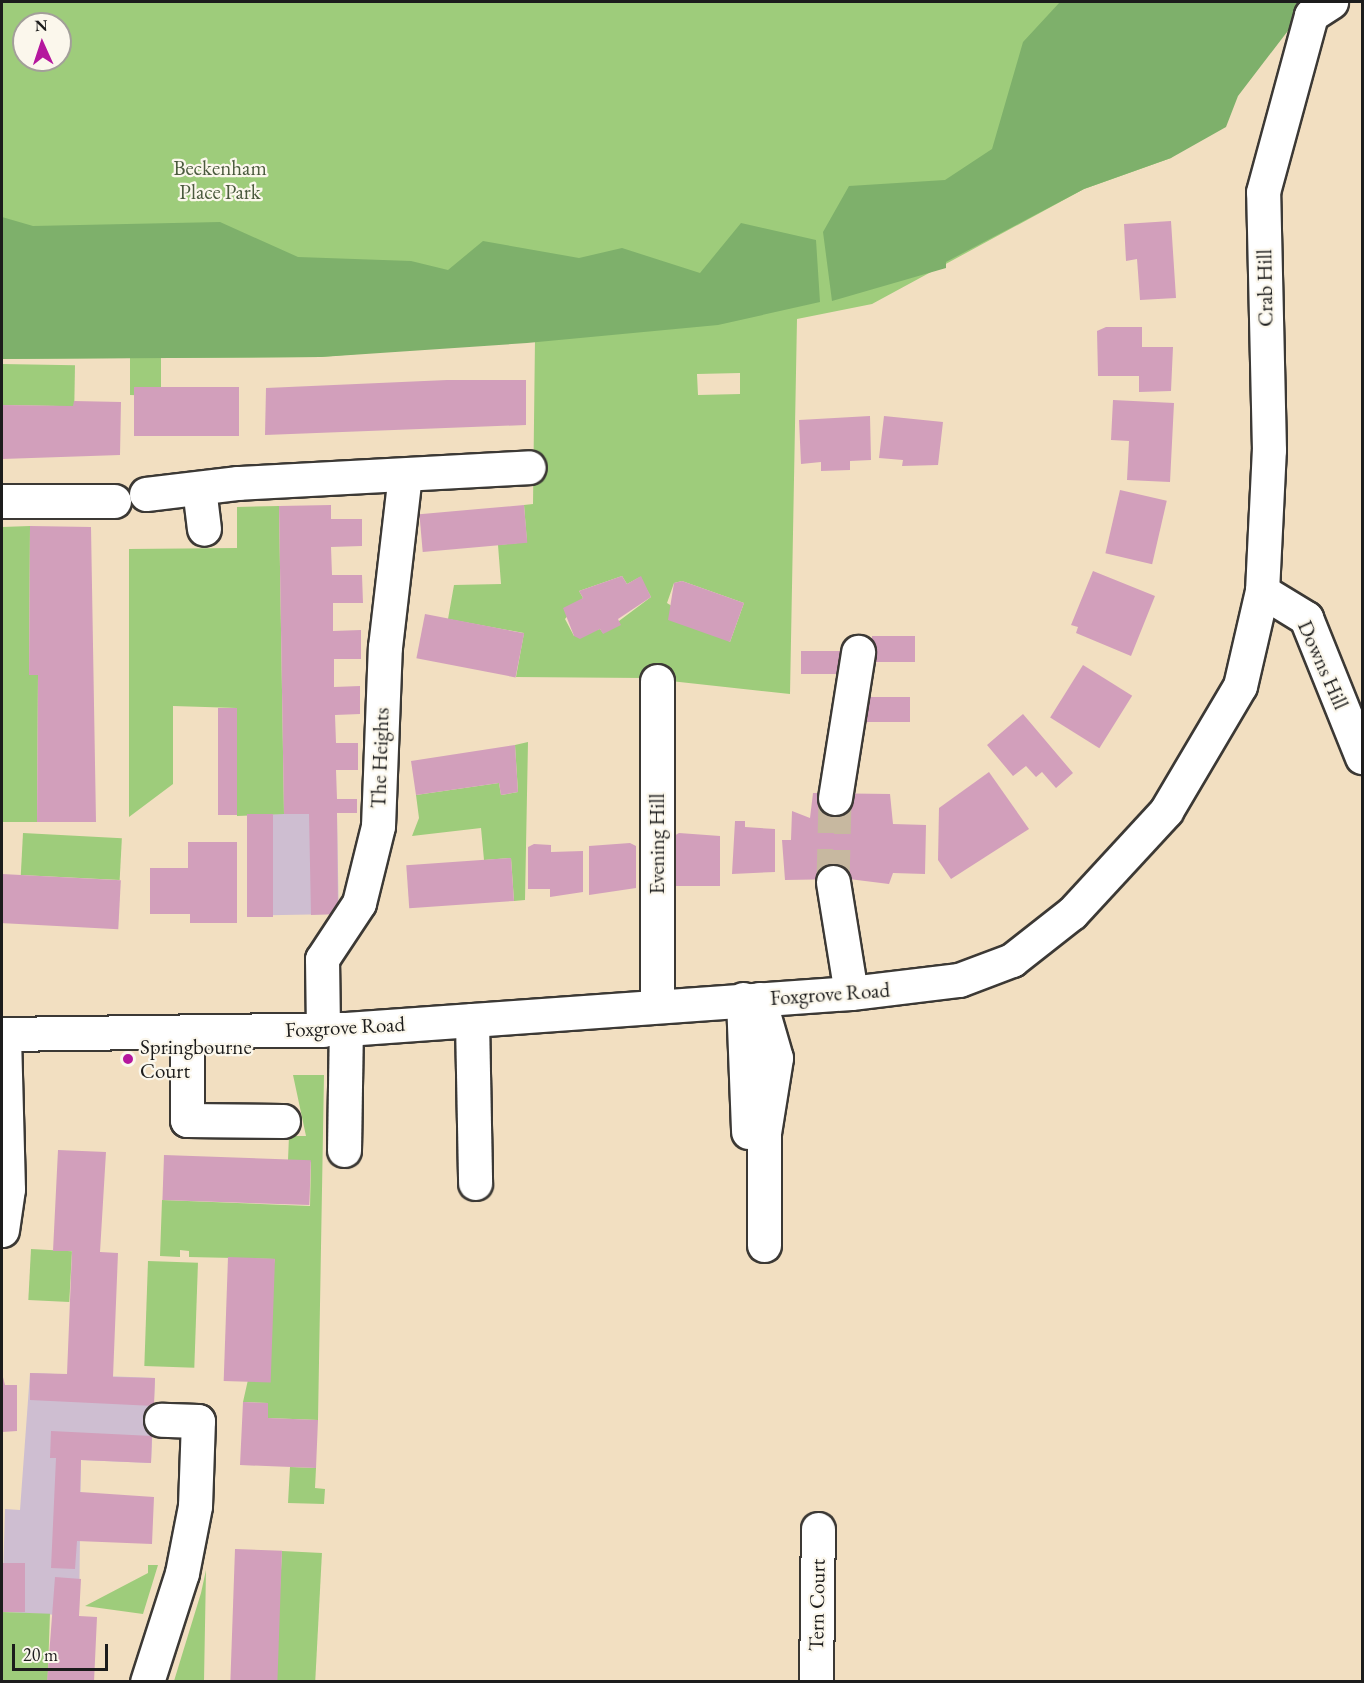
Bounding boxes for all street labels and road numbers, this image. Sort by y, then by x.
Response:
street label: Crab Hill [1252,249,1278,327]
street label: Downs Hill [1292,617,1354,713]
street label: The Heights [366,707,394,809]
street label: Evening Hill [644,794,670,894]
street label: Foxgrove Road [769,977,891,1011]
street label: Foxgrove Road [284,1011,406,1043]
street label: Tern Court [804,1559,830,1651]

